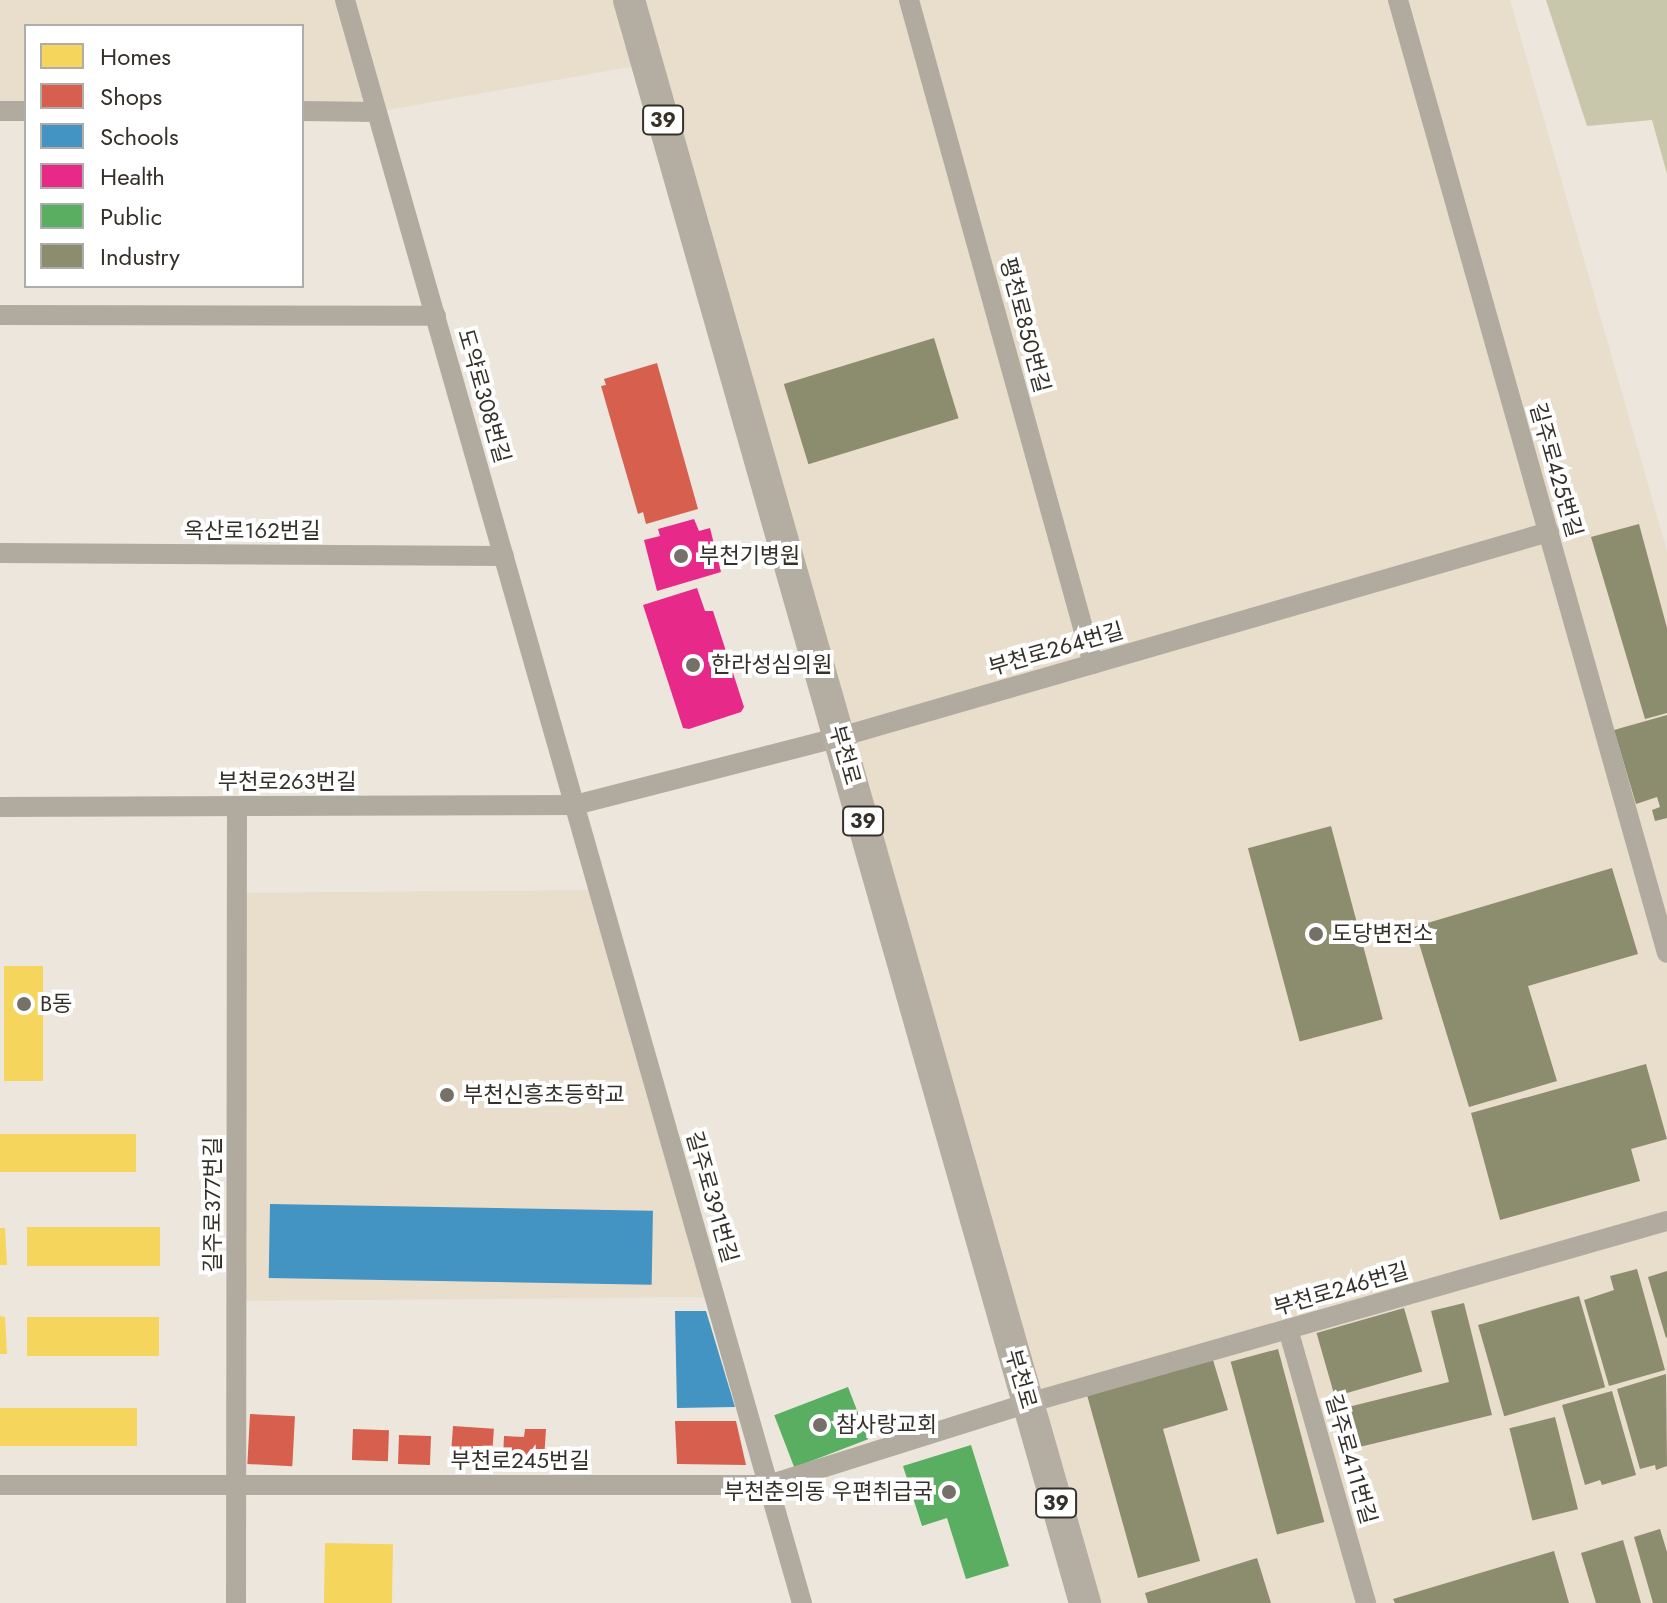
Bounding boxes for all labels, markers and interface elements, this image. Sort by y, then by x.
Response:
legend [24,24,304,288]
text: Homes [100,39,171,74]
text: Shops [100,79,162,114]
road number: 39 [641,104,685,136]
text: Schools [100,119,179,154]
text: Health [100,159,165,194]
text: Public [100,199,162,234]
text: Industry [100,239,180,274]
street label: 평천로850번길 [994,255,1056,395]
street label: 도약로308번길 [452,326,516,466]
street label: 길주로425번길 [1524,400,1588,540]
street label: 옥산로162번길 [184,518,320,544]
place label: 부천기병원 [699,543,800,569]
marker: 부천기병원 [670,545,692,567]
street label: 부천로264번길 [985,617,1127,681]
place label: 한라성심의원 [711,652,832,678]
marker: 한라성심의원 [682,654,704,676]
street label: 부천로 [824,722,866,788]
street label: 부천로263번길 [218,769,356,795]
road number: 39 [841,805,885,837]
place label: 도당변전소 [1332,921,1433,947]
marker: 도당변전소 [1307,925,1325,943]
place label: B동 [40,991,73,1017]
marker: B동 [15,995,33,1013]
place label: 부천신흥초등학교 [463,1082,625,1108]
marker: 부천신흥초등학교 [438,1086,456,1104]
street label: 길주로391번길 [681,1128,743,1266]
street label: 길주로377번길 [200,1137,226,1273]
street label: 부천로246번길 [1270,1257,1412,1321]
street label: 부천로 [1000,1346,1042,1412]
street label: 길주로411번길 [1320,1391,1382,1527]
place label: 참사랑교회 [836,1412,937,1438]
marker: 참사랑교회 [811,1416,829,1434]
street label: 부천로245번길 [451,1448,589,1474]
place label: 부천춘의동 우편취급국 [724,1479,933,1505]
marker: 부천춘의동 우편취급국 [940,1483,958,1501]
road number: 39 [1034,1487,1078,1519]

